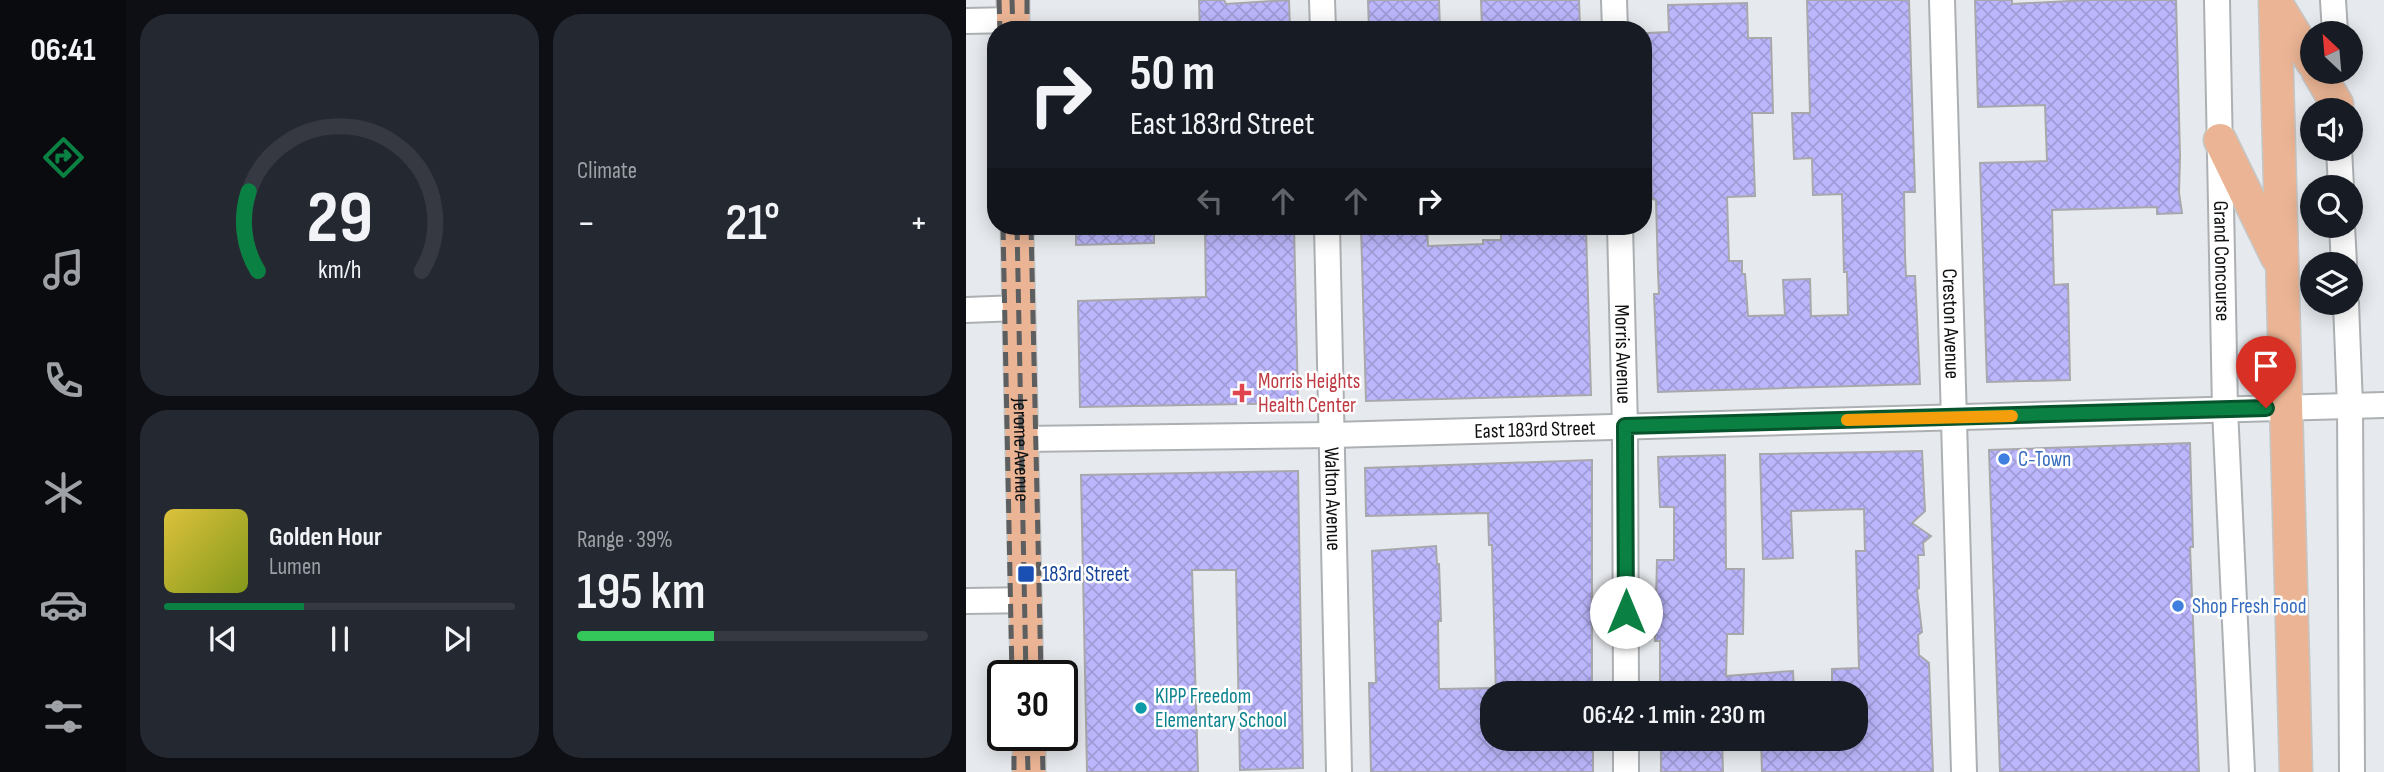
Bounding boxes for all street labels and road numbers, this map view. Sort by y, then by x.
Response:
street label: Grand Concourse [2208,200,2236,322]
street label: Creston Avenue [1937,268,1965,379]
street label: Morris Avenue [1609,304,1637,404]
street label: Jerome Avenue [1008,397,1035,502]
street label: East 183rd Street [1474,415,1596,443]
street label: Walton Avenue [1319,447,1347,551]

